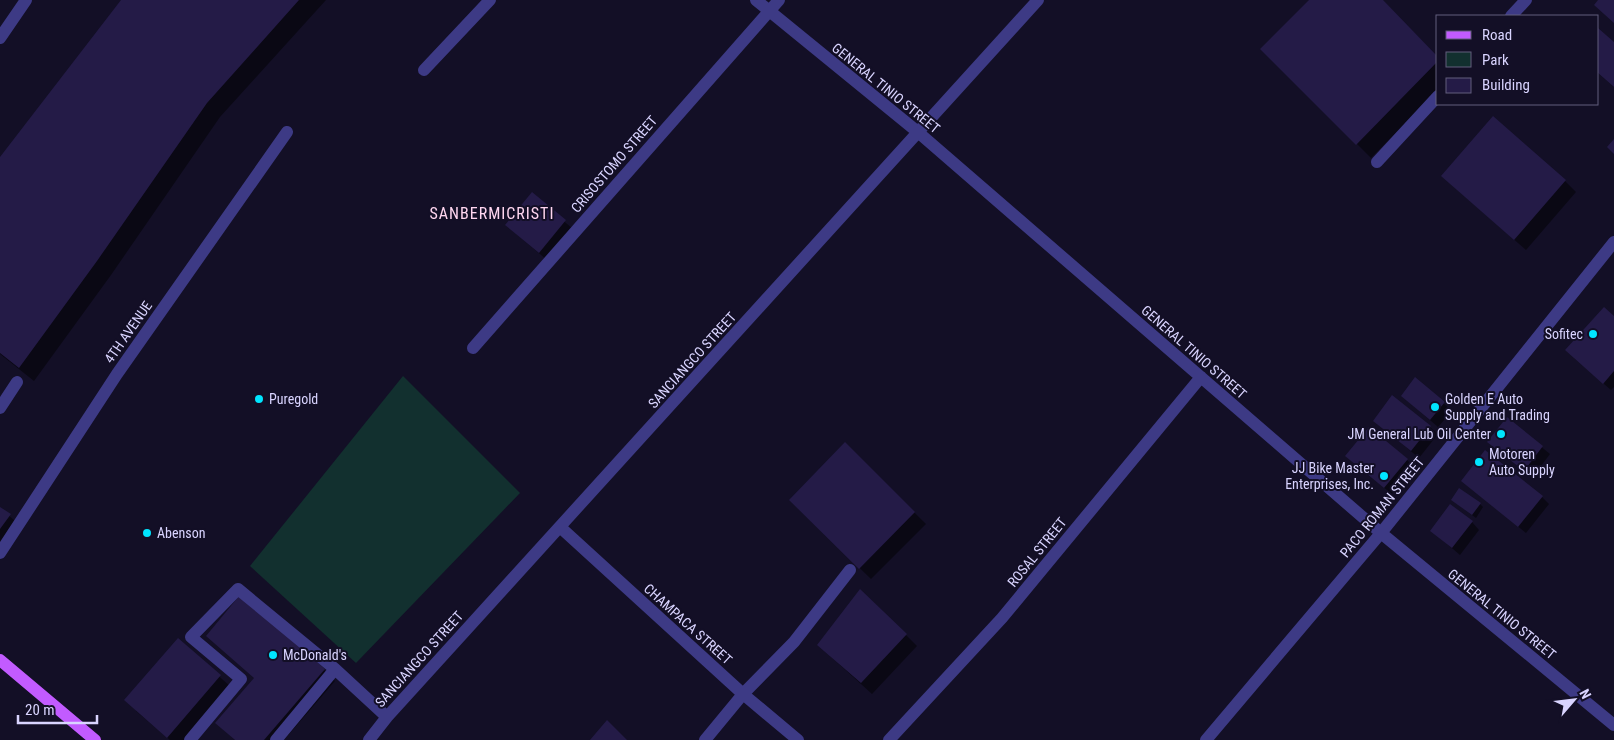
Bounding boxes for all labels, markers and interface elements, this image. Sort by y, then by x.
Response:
legend [1436,15,1599,105]
text: Road [1482,26,1512,44]
street label: GENERAL TINIO STREET [829,40,943,136]
text: Park [1482,51,1509,69]
text: Building [1482,76,1530,94]
street label: CRISOSTOMO STREET [568,112,660,216]
district label: SANBERMICRISTI [430,204,554,223]
street label: 4TH AVENUE [101,298,155,366]
street label: GENERAL TINIO STREET [1138,302,1250,402]
street label: SANCIANGCO STREET [645,309,739,411]
place label: Sofitec [1545,326,1583,342]
marker: Sofitec [1587,328,1599,340]
place label: Puregold [269,391,318,407]
place label: Golden E Auto Supply and Trading [1445,391,1550,423]
marker: Puregold [253,393,265,405]
marker: Golden E Auto Supply and Trading [1429,401,1441,413]
place label: JM General Lub Oil Center [1348,426,1491,442]
marker: JM General Lub Oil Center [1495,428,1507,440]
place label: Motoren Auto Supply [1489,446,1555,478]
street label: PACO ROMAN STREET [1337,454,1427,560]
marker: Motoren Auto Supply [1473,456,1485,468]
place label: JJ Bike Master Enterprises, Inc. [1285,460,1374,492]
marker: JJ Bike Master Enterprises, Inc. [1378,470,1390,482]
street label: ROSAL STREET [1004,514,1070,590]
place label: Abenson [157,525,206,541]
marker: Abenson [141,527,153,539]
street label: GENERAL TINIO STREET [1445,566,1559,662]
street label: CHAMPACA STREET [641,580,735,668]
street label: SANCIANGCO STREET [372,608,466,710]
place label: McDonald's [283,647,347,663]
marker: McDonald's [267,649,279,661]
north arrow [1549,675,1599,725]
text: N [1576,686,1595,701]
scale bar [18,692,96,724]
text: 20 m [25,701,55,719]

